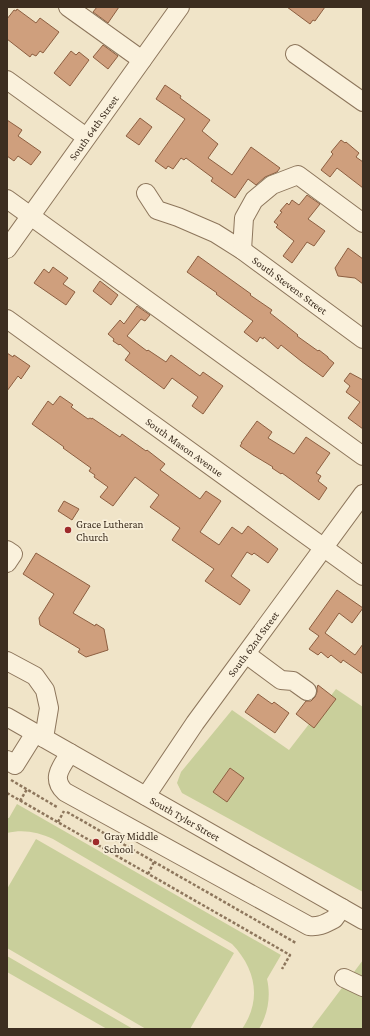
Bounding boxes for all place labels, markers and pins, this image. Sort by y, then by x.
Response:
place label: Grace Lutheran Church [76,518,144,543]
marker: Grace Lutheran Church [63,525,73,535]
place label: Gray Middle School [104,830,158,855]
marker: Gray Middle School [91,837,101,847]

